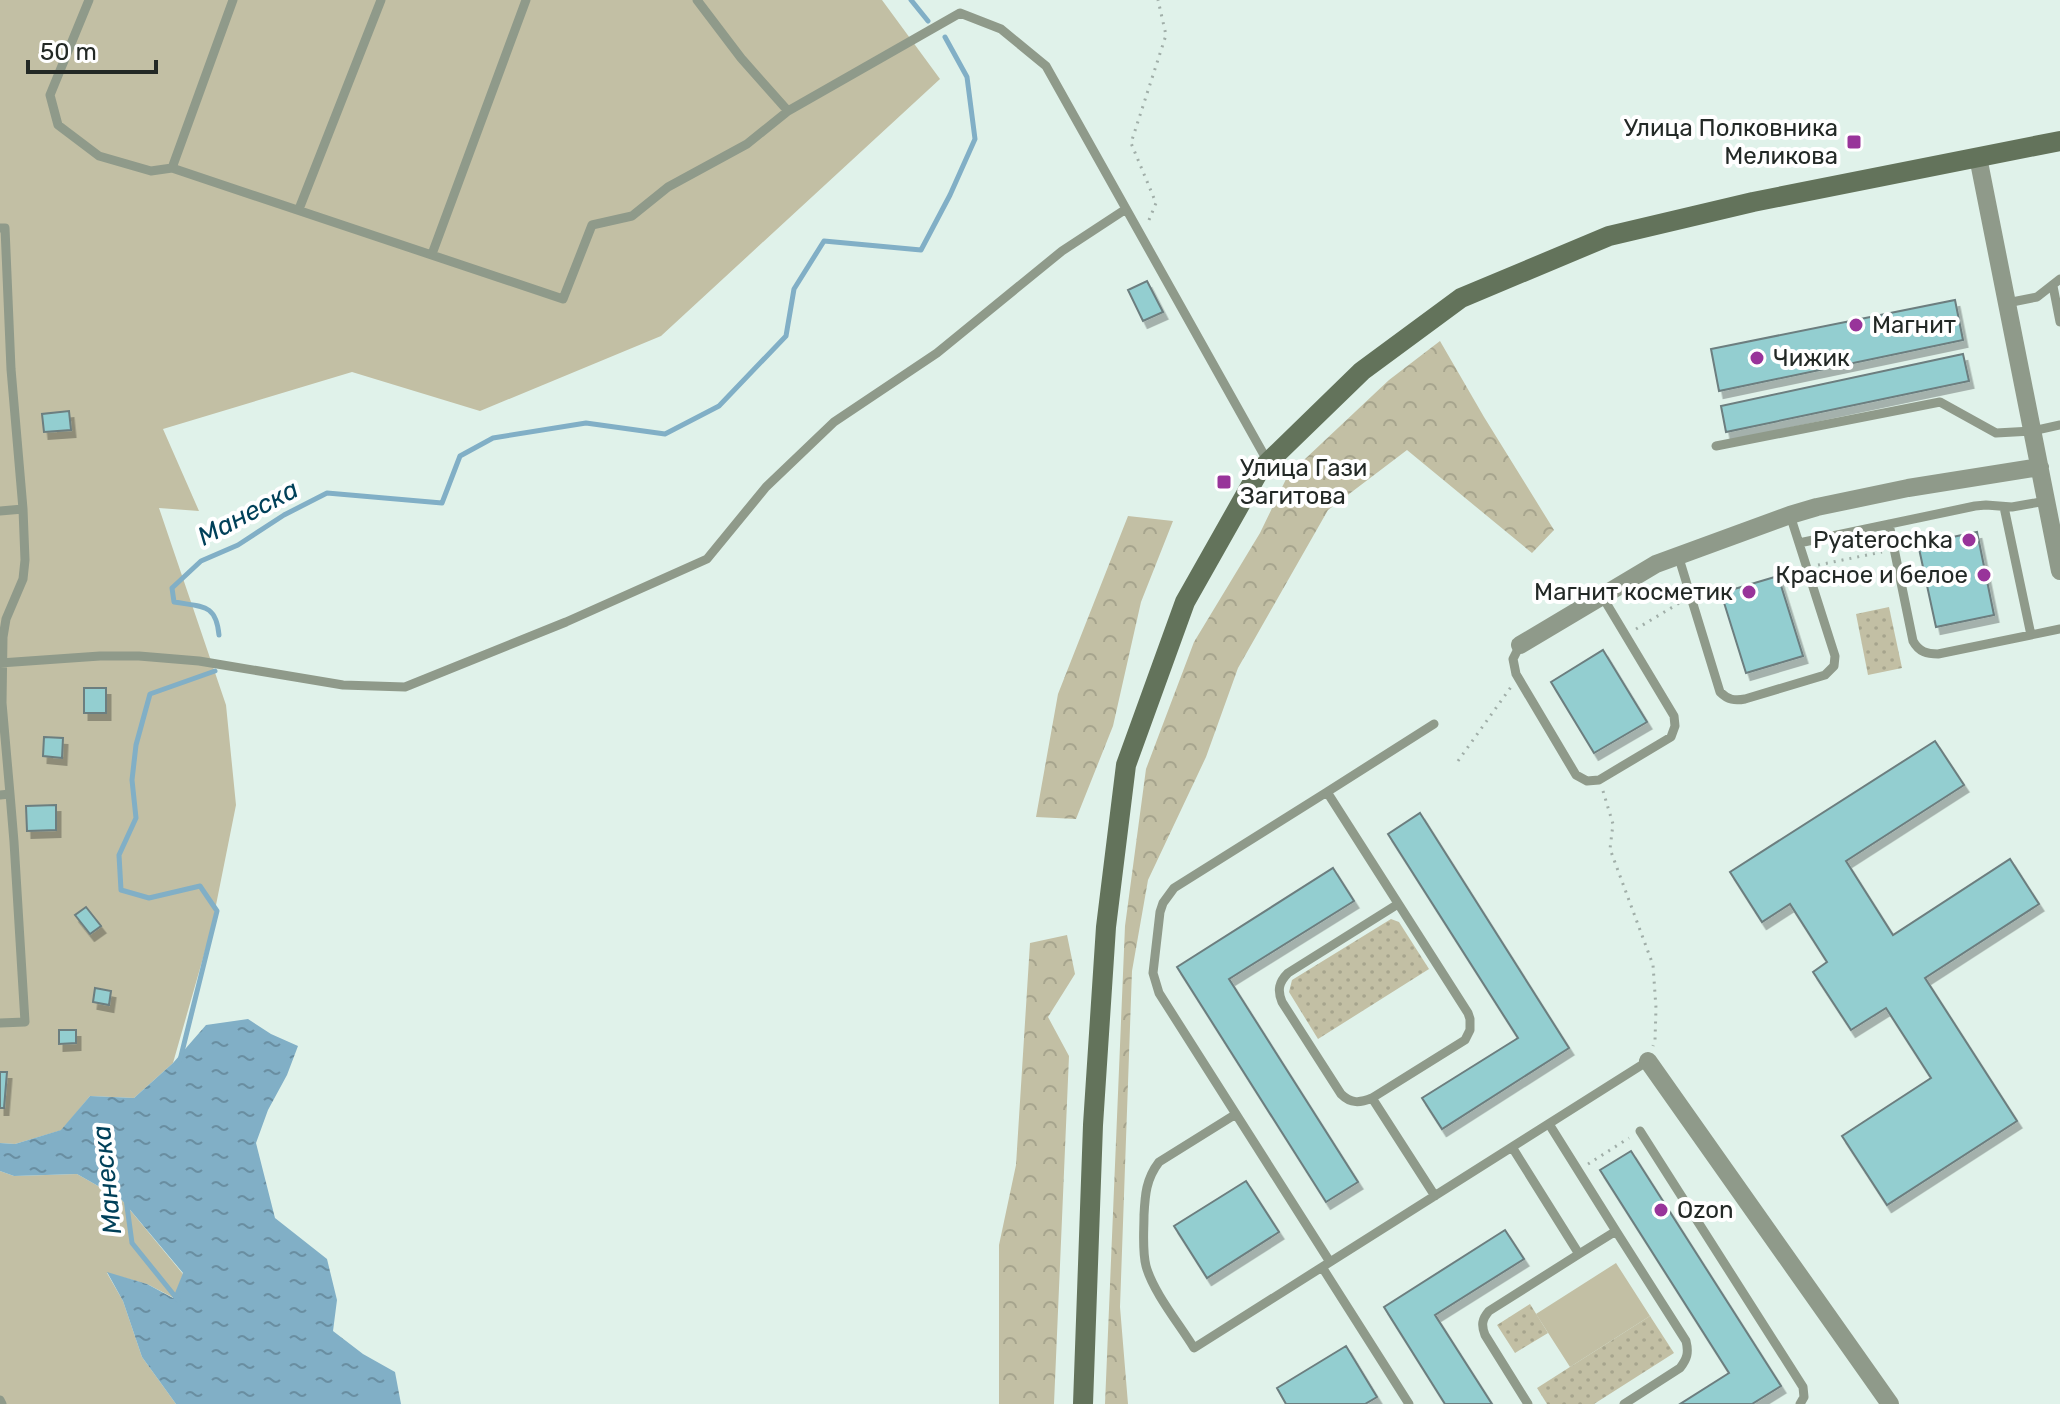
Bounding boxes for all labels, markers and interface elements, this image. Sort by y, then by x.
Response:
scale bar [28,24,156,74]
text: 50 m [40,38,97,66]
place label: Улица Полковника Меликова [1624,114,1838,170]
marker: Улица Полковника Меликова [1845,133,1863,151]
place label: Магнит [1872,311,1956,339]
marker: Магнит [1847,316,1865,334]
place label: Чижик [1773,344,1850,372]
marker: Чижик [1748,349,1766,367]
place label: Улица Гази Загитова [1240,454,1367,510]
marker: Улица Гази Загитова [1215,473,1233,491]
water label: Манеска [192,474,304,552]
place label: Pyaterochka [1813,526,1953,554]
marker: Pyaterochka [1960,531,1978,549]
place label: Красное и белое [1775,561,1968,589]
marker: Красное и белое [1975,566,1993,584]
place label: Магнит косметик [1534,578,1733,606]
marker: Магнит косметик [1740,583,1758,601]
water label: Манеска [86,1124,128,1236]
place label: Ozon [1677,1196,1734,1224]
marker: Ozon [1652,1201,1670,1219]

